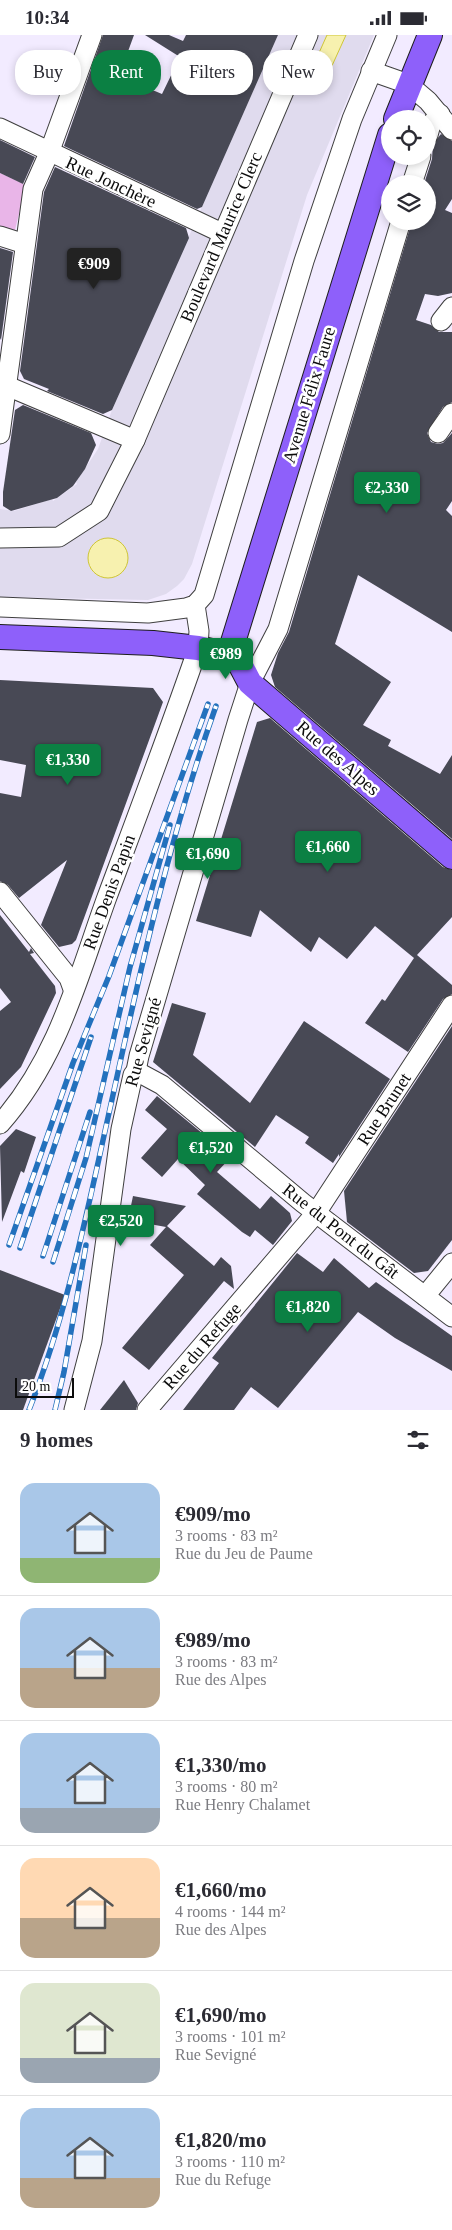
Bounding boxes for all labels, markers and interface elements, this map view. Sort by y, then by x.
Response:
text: 10:34 [25,7,69,28]
chip: Buy [15,50,81,95]
chip: Rent [91,50,161,95]
chip: Filters [171,50,253,95]
chip: New [263,50,333,95]
map controls [381,110,436,230]
button: locate [381,110,436,165]
street label: Boulevard Maurice Clerc [176,149,266,325]
street label: Rue Jonchère [63,152,159,212]
button: layers [381,175,436,230]
pin: €909 [64,247,124,290]
text: €909 [78,255,110,272]
street label: Avenue Félix Faure [279,324,339,466]
pin: €2,330 [346,471,428,514]
text: €2,330 [365,479,409,496]
pin: €989 [196,637,256,680]
text: €989 [210,645,242,662]
street label: Rue des Alpes [293,717,383,799]
pin: €1,330 [27,743,109,786]
text: €1,330 [46,751,90,768]
pin: €1,660 [287,831,369,873]
street label: Rue Denis Papin [79,832,139,952]
pin: €1,690 [167,837,249,880]
text: €1,660 [306,838,350,855]
text: €1,690 [186,845,230,862]
street label: Rue Sevigné [121,995,165,1089]
street label: Rue Brunet [353,1069,415,1149]
pin: €1,520 [170,1131,252,1174]
text: €1,520 [189,1139,233,1156]
street label: Rue du Pont du Gât [279,1179,403,1283]
pin: €2,520 [80,1205,162,1247]
text: €2,520 [99,1212,143,1229]
pin: €1,820 [267,1291,349,1333]
text: €1,820 [286,1298,330,1315]
street label: Rue du Refuge [159,1299,245,1393]
scale bar [15,1375,74,1398]
text: 20 m [22,1379,50,1394]
icon: filters [404,1426,432,1454]
text: 9 homes [20,1428,93,1452]
text: €909/mo [175,1502,251,1526]
icon: home [60,1503,120,1563]
text: 3 rooms · 83 m² [175,1527,278,1544]
text: Rue du Jeu de Paume [175,1545,313,1562]
icon: home [60,1628,120,1688]
text: €989/mo [175,1628,251,1652]
text: 3 rooms · 83 m² [175,1653,278,1670]
text: Rue des Alpes [175,1671,267,1688]
icon: home [60,1753,120,1813]
text: €1,330/mo [175,1753,267,1777]
text: 3 rooms · 80 m² [175,1778,278,1795]
text: Rue Henry Chalamet [175,1796,310,1813]
icon: home [60,1878,120,1938]
text: €1,660/mo [175,1878,267,1902]
text: 4 rooms · 144 m² [175,1903,286,1920]
text: Rue des Alpes [175,1921,267,1938]
icon: home [60,2003,120,2063]
text: €1,690/mo [175,2003,267,2027]
text: 3 rooms · 101 m² [175,2028,286,2045]
text: Rue Sevigné [175,2046,256,2063]
icon: home [60,2128,120,2188]
text: €1,820/mo [175,2128,267,2152]
text: 3 rooms · 110 m² [175,2153,285,2170]
text: Rue du Refuge [175,2171,271,2188]

